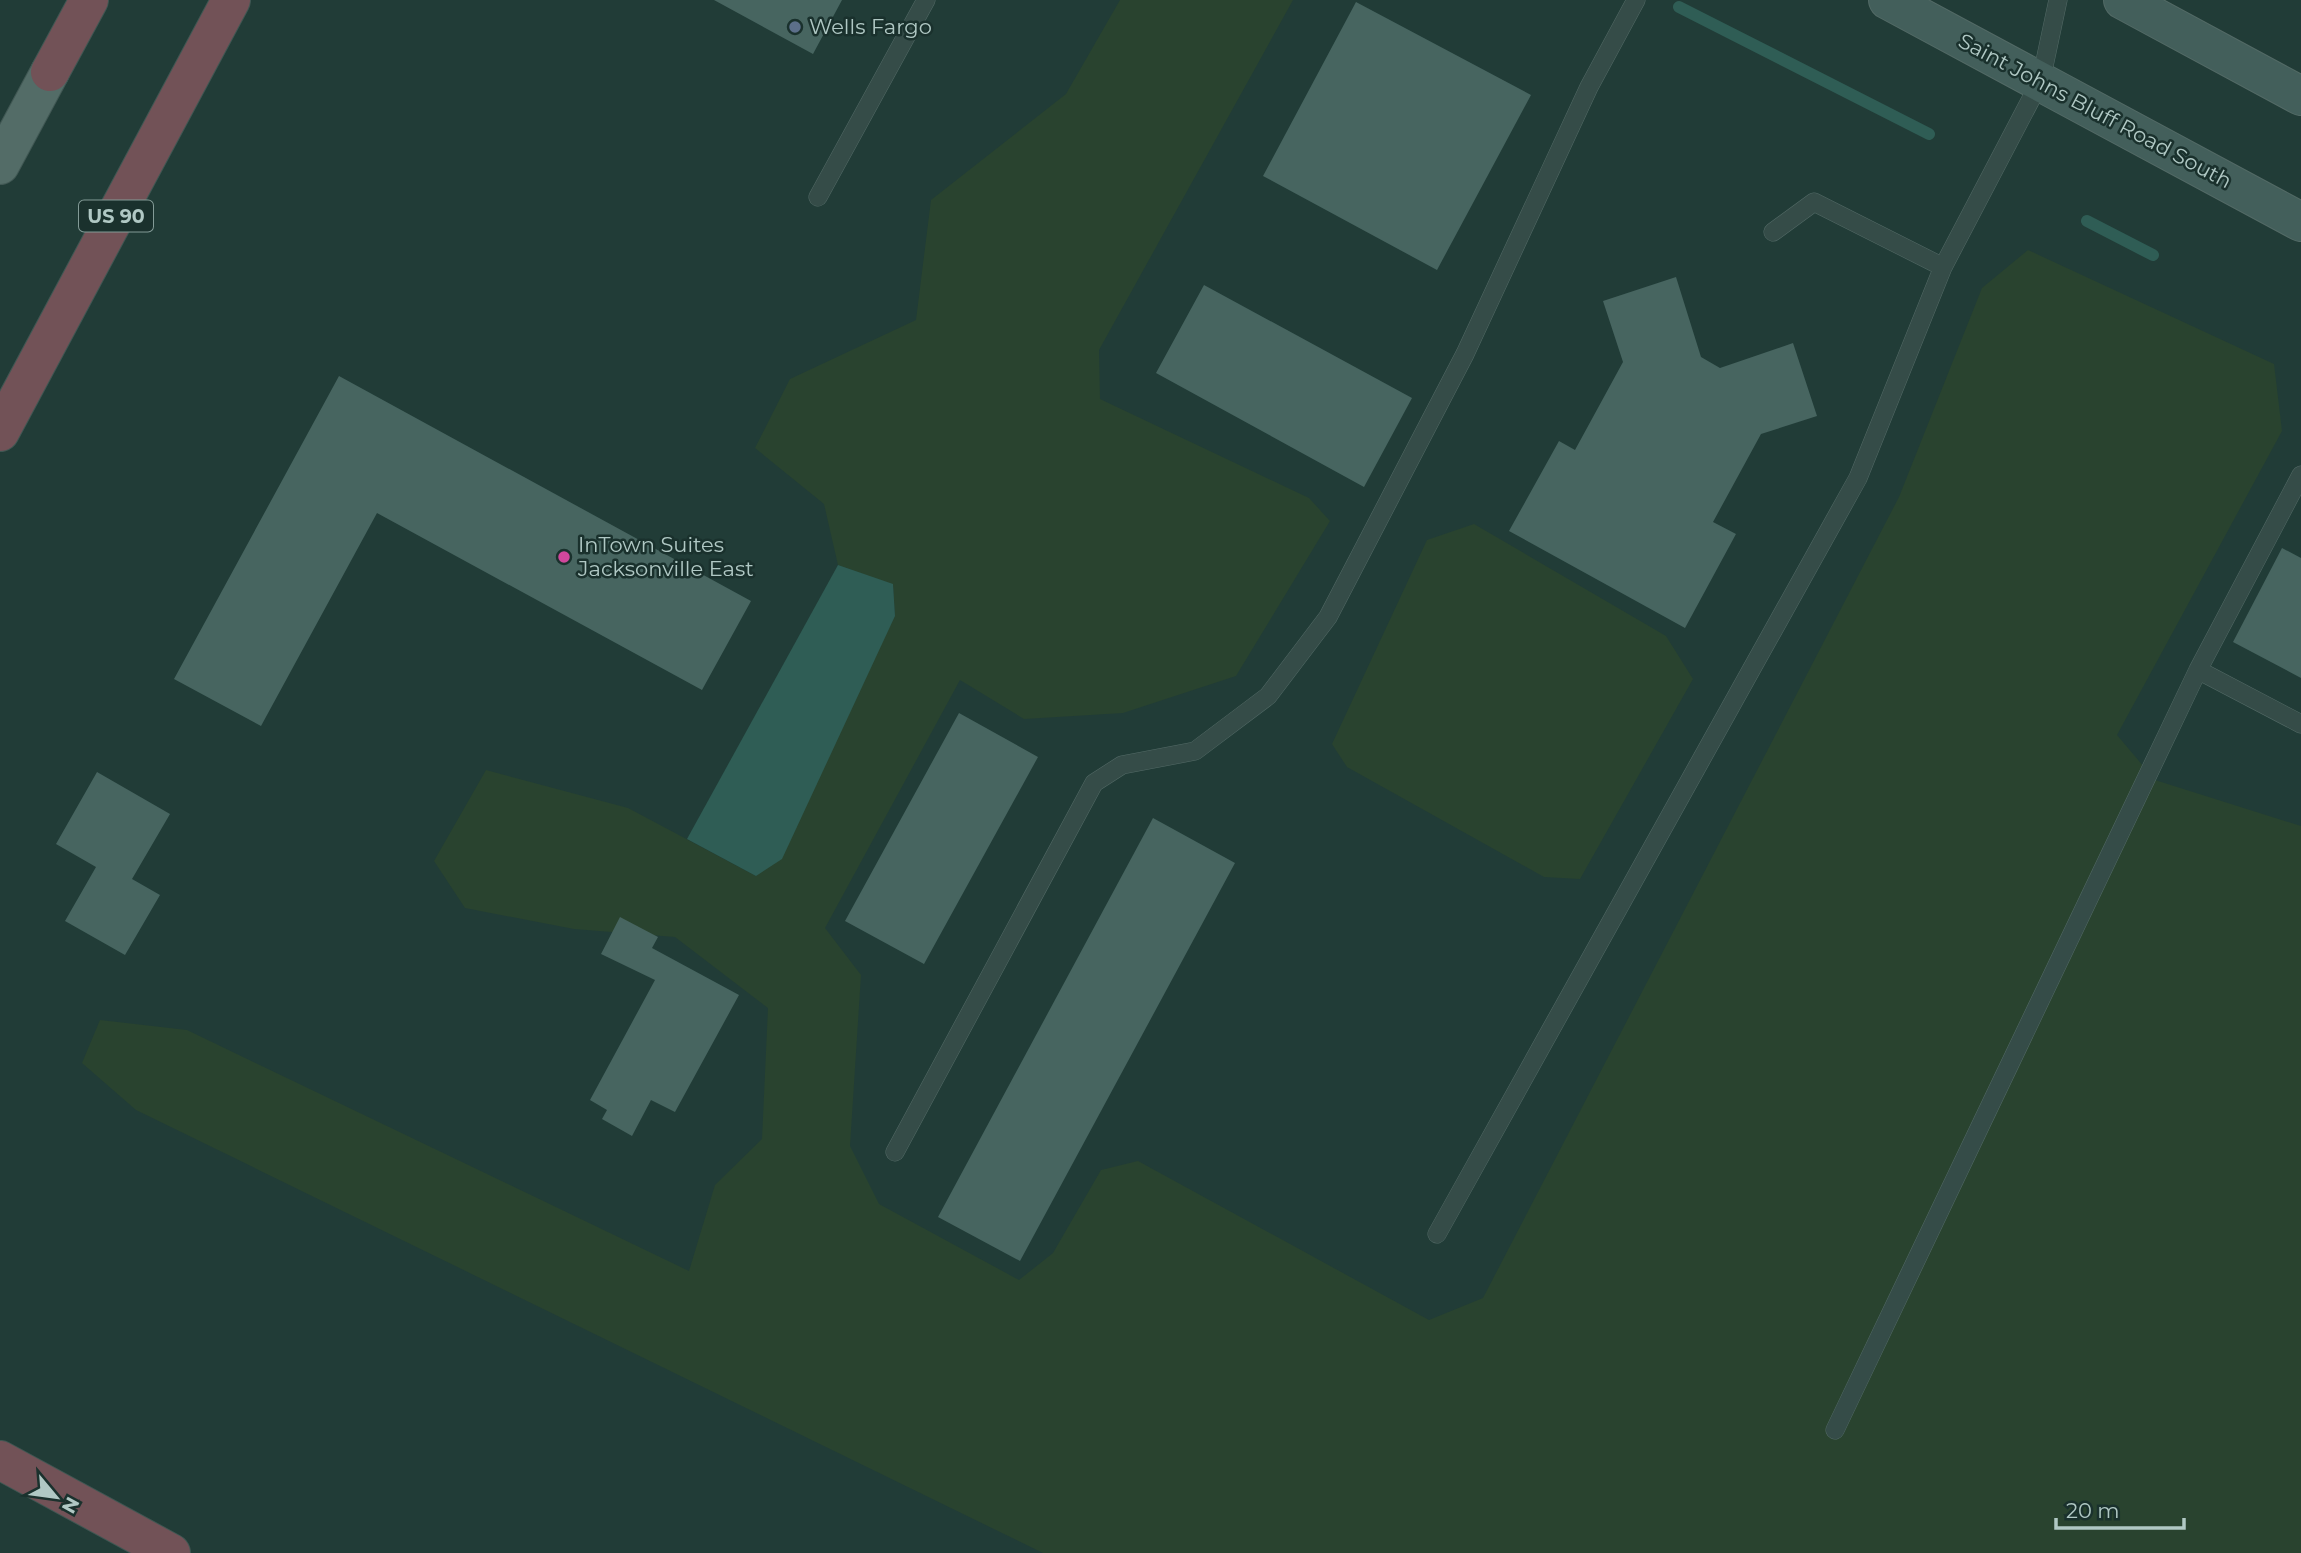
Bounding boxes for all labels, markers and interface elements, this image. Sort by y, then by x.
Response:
place label: Wells Fargo [809,14,932,39]
marker: Wells Fargo [787,19,803,35]
street label: Saint Johns Bluff Road South [1954,28,2236,193]
road number: US 90 [79,200,153,232]
place label: InTown Suites Jacksonville East [577,532,754,581]
marker: InTown Suites Jacksonville East [556,549,572,565]
north arrow [21,1462,91,1532]
scale bar [2056,1486,2184,1530]
text: N [57,1493,84,1517]
text: 20 m [2066,1498,2120,1523]

